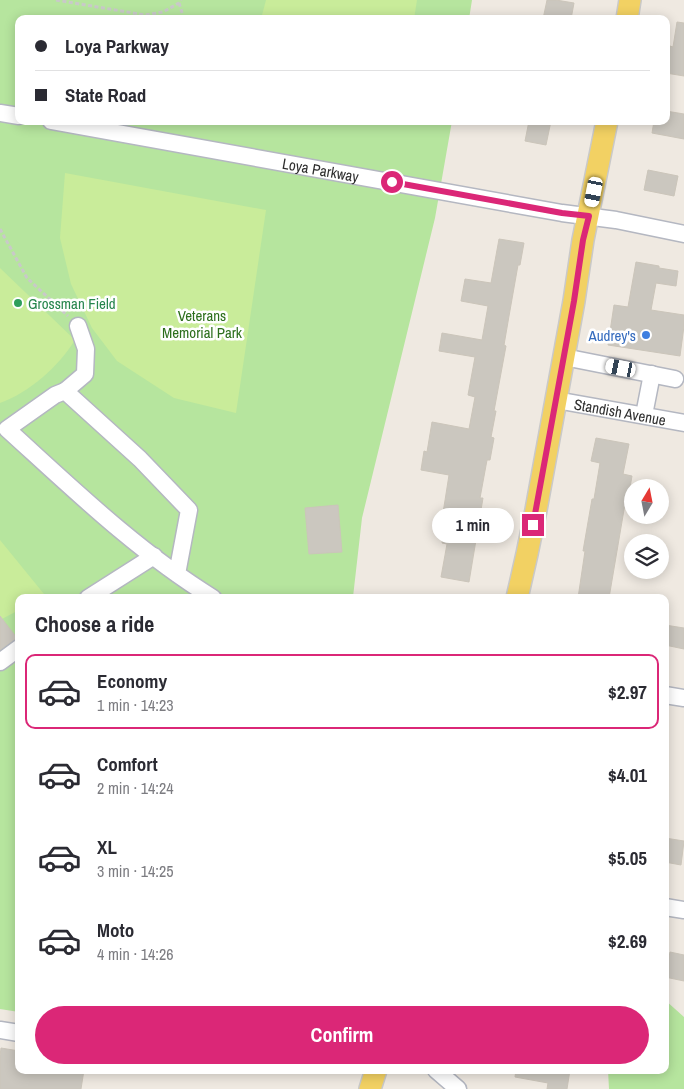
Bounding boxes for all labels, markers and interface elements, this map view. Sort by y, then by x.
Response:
text: Loya Parkway [65,33,169,59]
text: State Road [65,82,146,108]
street label: Loya Parkway [281,152,361,187]
route start [381,171,403,193]
car [583,176,604,208]
place label: Grossman Field [28,293,116,314]
marker: Grossman Field [12,297,24,309]
park label: Veterans Memorial Park [162,305,243,343]
place label: Audrey's [588,325,636,346]
marker: Audrey's [640,329,652,341]
car [604,358,637,378]
street label: Standish Avenue [572,393,668,430]
north arrow [624,479,669,524]
map controls [624,479,669,579]
callout: 1 min [433,508,516,542]
text: 1 min [456,514,490,536]
route end [522,514,544,536]
button: layers [624,534,669,579]
text: Choose a ride [35,609,154,639]
text: Economy [97,668,167,694]
icon: car [37,669,82,714]
text: $2.97 [608,679,647,705]
text: 1 min · 14:23 [97,694,174,716]
text: Comfort [97,751,158,777]
icon: car [37,752,82,797]
text: $4.01 [608,762,647,788]
text: 2 min · 14:24 [97,777,174,799]
text: XL [97,834,117,860]
icon: car [37,835,82,880]
text: $5.05 [608,845,647,871]
text: 3 min · 14:25 [97,860,174,882]
text: Moto [97,917,134,943]
icon: car [37,918,82,963]
text: $2.69 [608,928,647,954]
text: 4 min · 14:26 [97,943,174,965]
button: Confirm [35,1006,649,1064]

